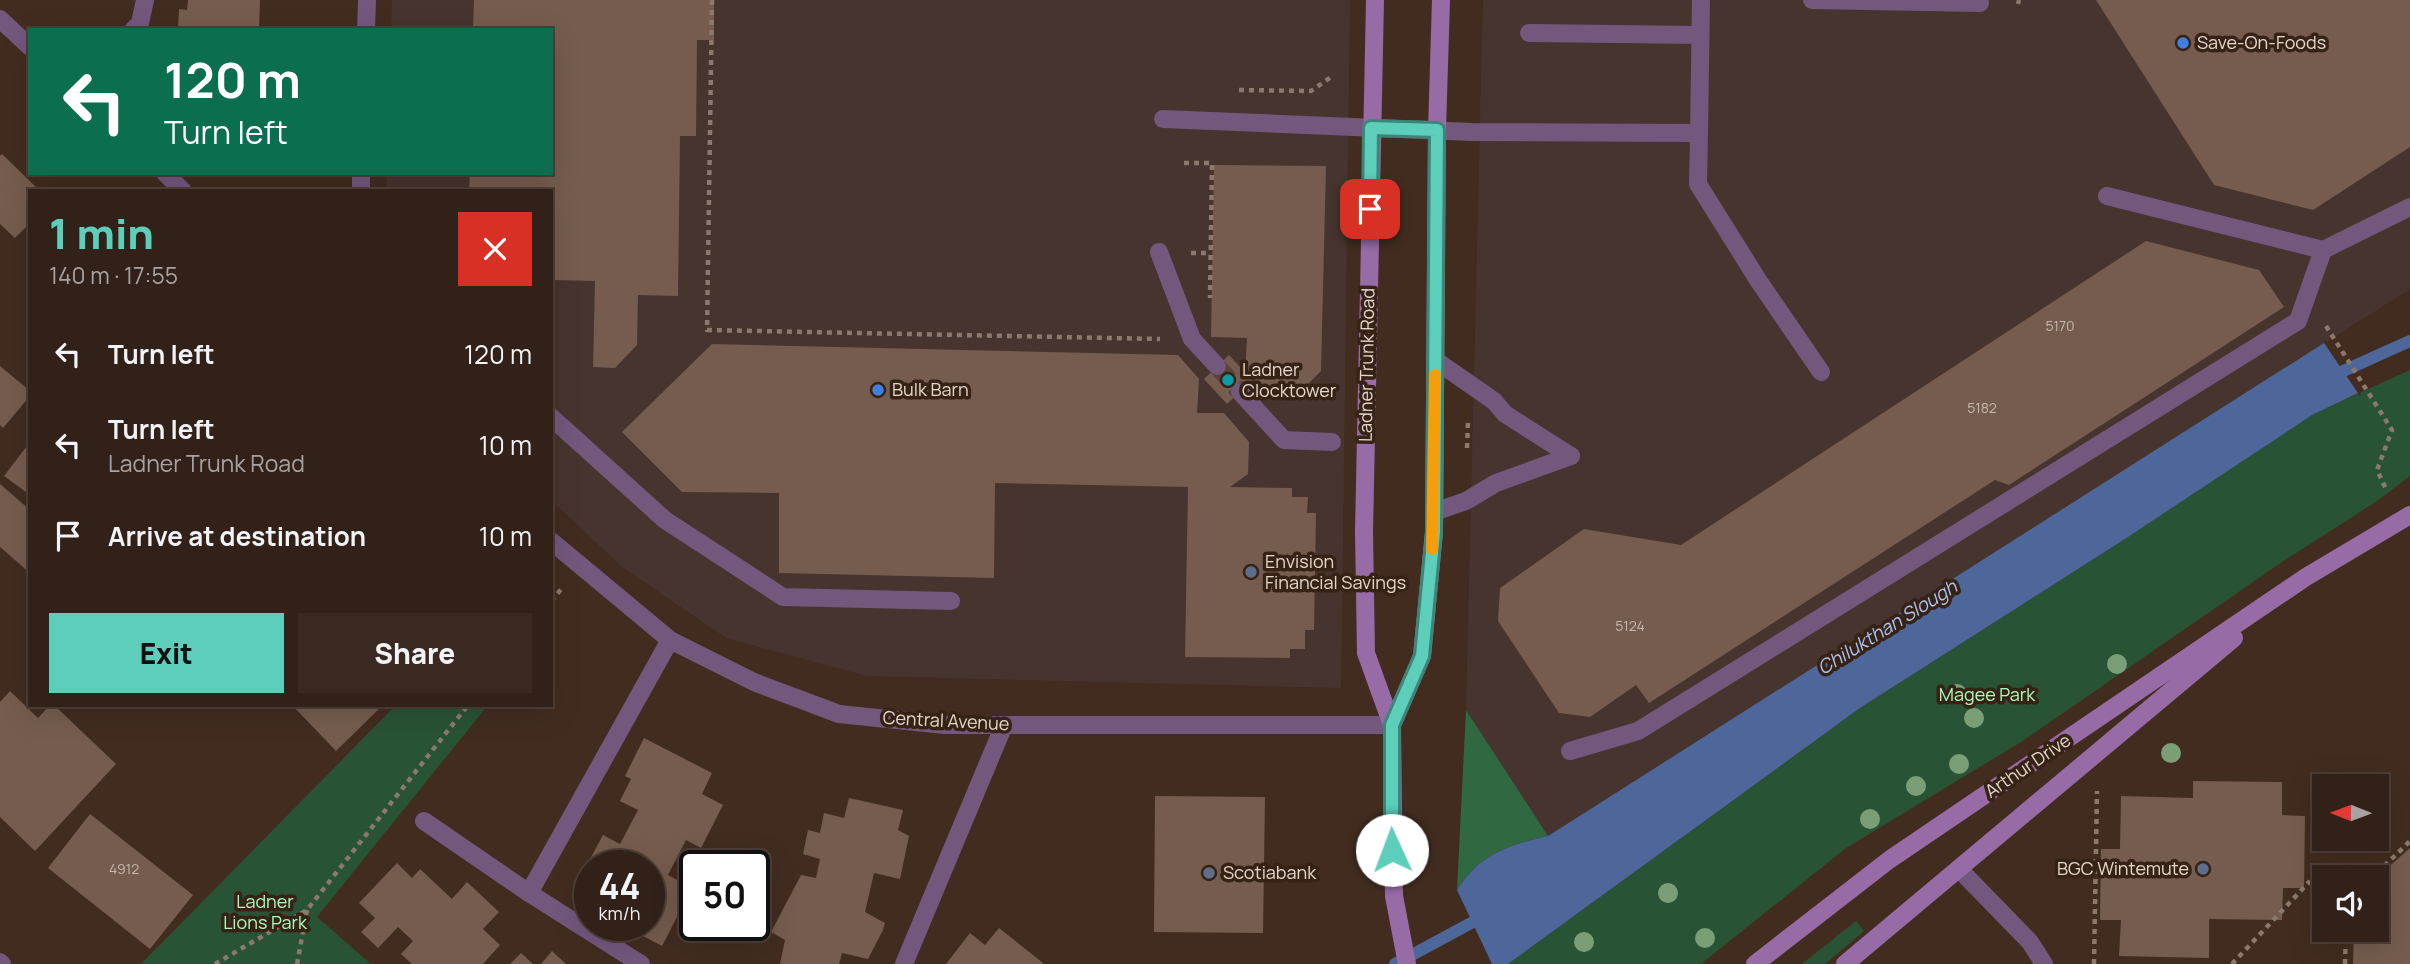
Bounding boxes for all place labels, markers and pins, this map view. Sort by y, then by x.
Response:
place label: Save-On-Foods [2197,30,2326,54]
marker: Save-On-Foods [2175,35,2191,51]
pin [1340,179,1400,239]
place label: Ladner Clocktower [1242,357,1337,402]
marker: Ladner Clocktower [1220,372,1236,388]
place label: Bulk Barn [892,377,969,401]
marker: Bulk Barn [870,382,886,398]
place label: Envision Financial Savings [1265,549,1406,594]
marker: Envision Financial Savings [1243,564,1259,580]
place label: BGC Wintemute [2057,856,2189,880]
place label: Scotiabank [1223,860,1317,884]
marker: BGC Wintemute [2195,861,2211,877]
marker: Scotiabank [1201,865,1217,881]

